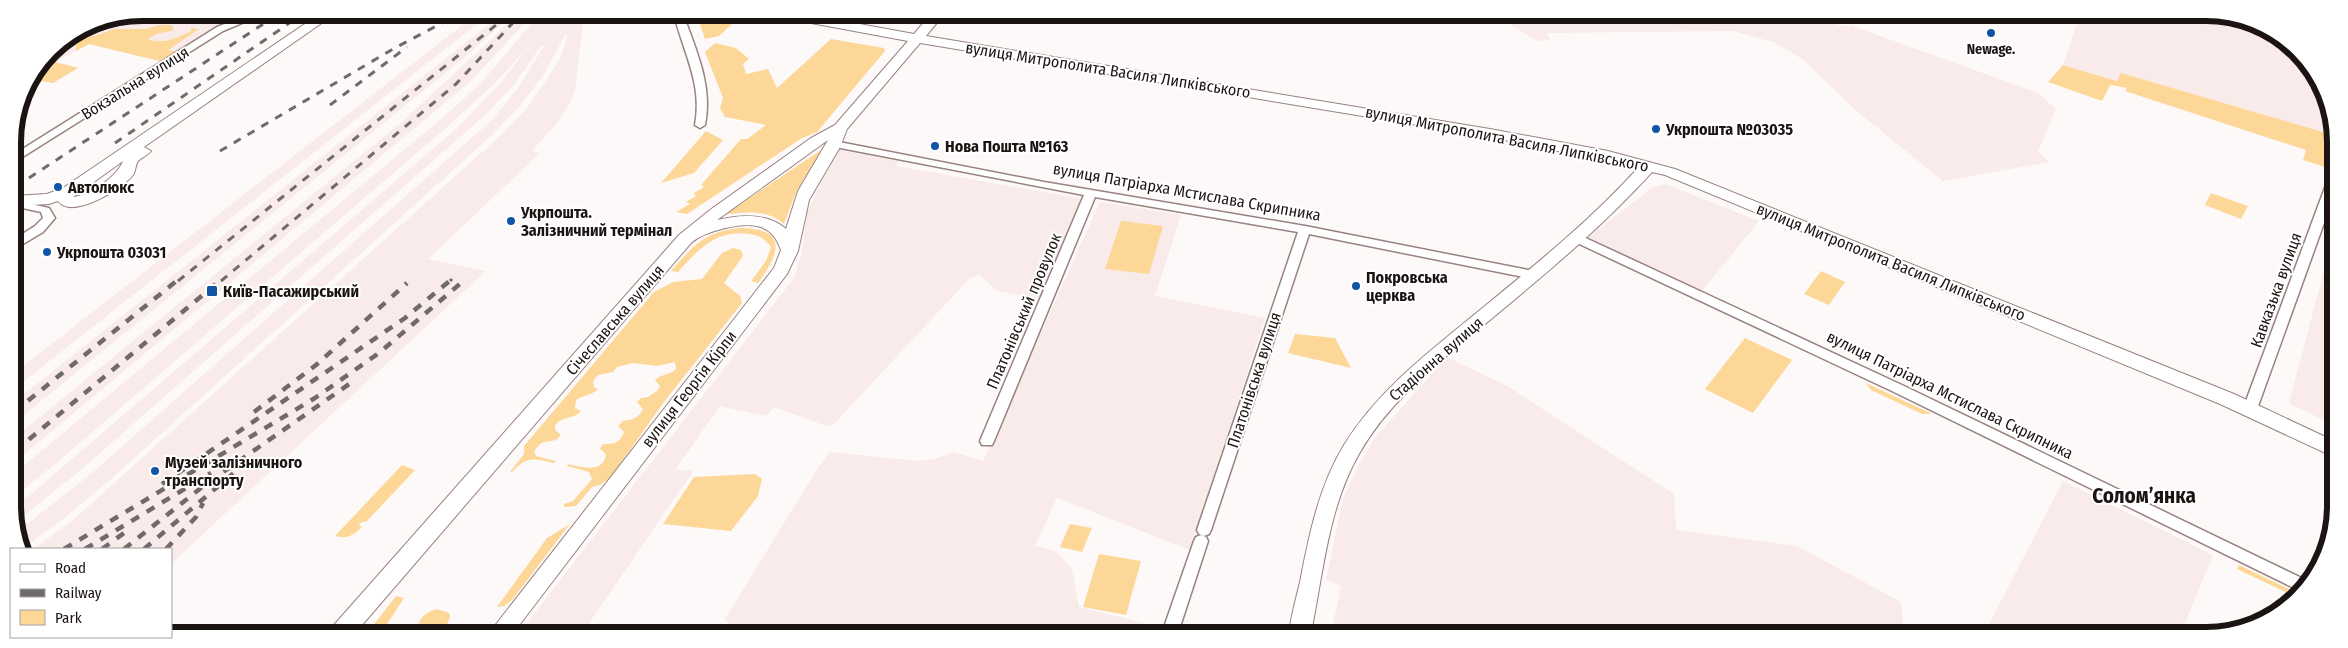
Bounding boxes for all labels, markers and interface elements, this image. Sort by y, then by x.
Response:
marker: Newage. [1985,27,1997,39]
street label: вулиця Митрополита Василя Липківського [964,38,1252,102]
place label: Newage. [1967,41,2015,58]
street label: Вокзальна вулиця [78,42,192,124]
street label: вулиця Митрополита Василя Липківського [1364,102,1650,176]
place label: Укрпошта №03035 [1665,120,1793,139]
marker: Укрпошта №03035 [1650,123,1662,135]
place label: Нова Пошта №163 [945,137,1069,156]
marker: Нова Пошта №163 [929,140,941,152]
street label: вулиця Патріарха Мстислава Скрипника [1052,159,1322,225]
place label: Автолюкс [67,178,134,197]
marker: Автолюкс [52,181,64,193]
street label: вулиця Митрополита Василя Липківського [1754,199,2028,325]
place label: Укрпошта. Залізничний термінал [520,203,672,240]
marker: Укрпошта. Залізничний термінал [505,215,517,227]
street label: Платонівський провулок [983,230,1066,392]
street label: Кавказька вулиця [2246,230,2306,350]
place label: Укрпошта 03031 [56,243,166,262]
marker: Укрпошта 03031 [41,246,53,258]
street label: Січеславська вулиця [562,261,668,379]
place label: Покровська церква [1366,268,1448,305]
marker: Покровська церква [1350,280,1362,292]
place label: Київ-Пасажирський [223,282,359,301]
marker: Київ-Пасажирський [205,284,219,298]
street label: Платонівська вулиця [1223,310,1285,450]
street label: Стадіонна вулиця [1385,313,1487,405]
street label: вулиця Георгія Кірпи [638,327,740,451]
street label: вулиця Патріарха Мстислава Скрипника [1824,327,2076,463]
place label: Музей залізничного транспорту [165,453,303,490]
marker: Музей залізничного транспорту [149,465,161,477]
district label: Соломʼянка [2092,483,2196,509]
legend [10,548,172,638]
text: Road [55,559,86,577]
text: Railway [55,584,102,602]
text: Park [55,609,82,627]

